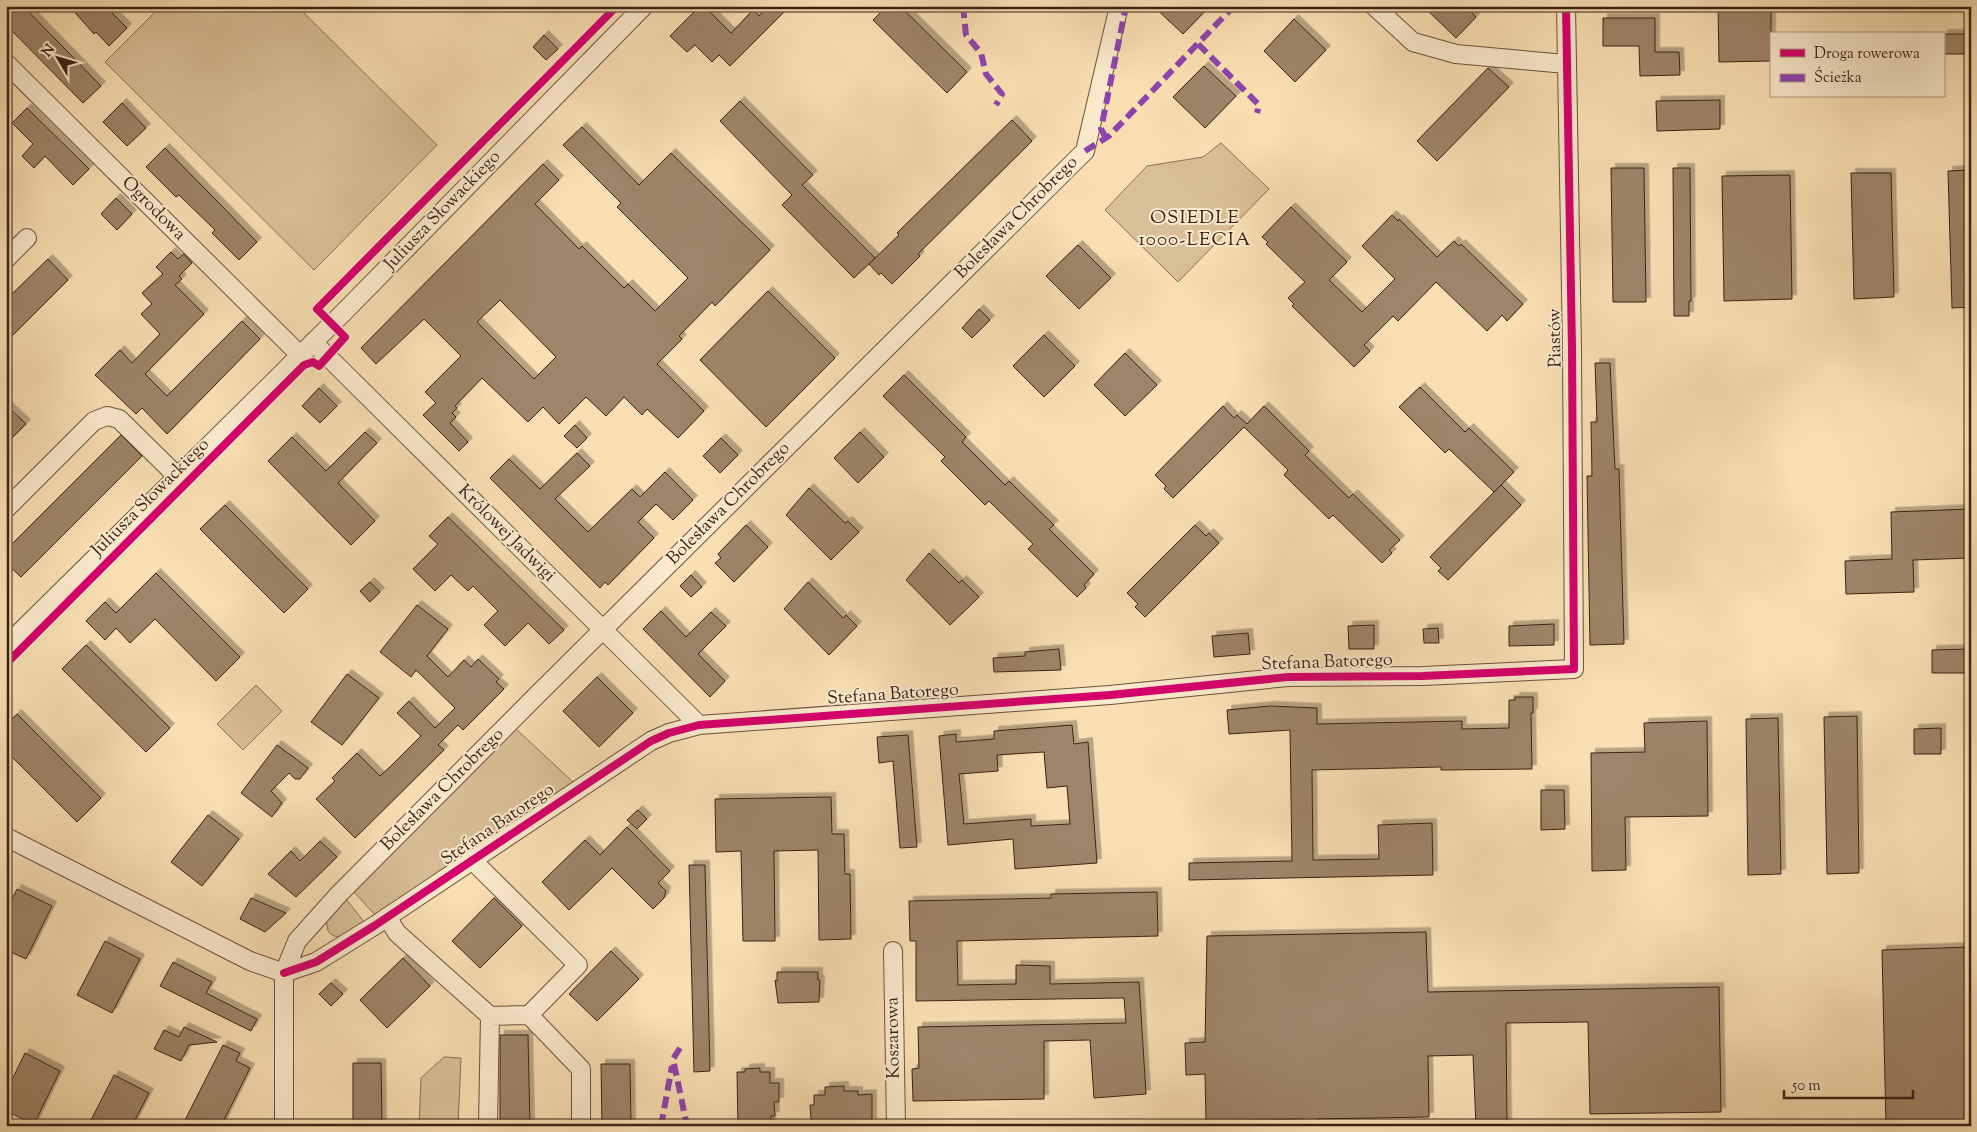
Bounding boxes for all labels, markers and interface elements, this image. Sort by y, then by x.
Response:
north arrow [32,32,82,82]
legend [1770,32,1944,98]
text: N [38,41,61,62]
text: Droga rowerowa [1814,44,1920,65]
text: Ścieżka [1814,66,1862,89]
street label: Juliusza Słowackiego [378,145,507,278]
street label: Bolesława Chrobrego [949,150,1085,286]
street label: Ogrodowa [115,171,191,247]
district label: OSIEDLE 1000-LECIA [1139,205,1251,254]
street label: Piastów [1542,308,1570,368]
street label: Juliusza Słowackiego [85,433,216,564]
street label: Bolesława Chrobrego [661,436,797,572]
street label: Królowej Jadwigi [451,479,561,589]
street label: Stefana Batorego [1261,648,1393,678]
street label: Stefana Batorego [826,677,960,713]
street label: Bolesława Chrobrego [375,722,511,858]
street label: Stefana Batorego [436,777,560,873]
street label: Koszarowa [880,997,908,1079]
scale bar [1784,1067,1913,1099]
text: 50 m [1791,1076,1821,1097]

